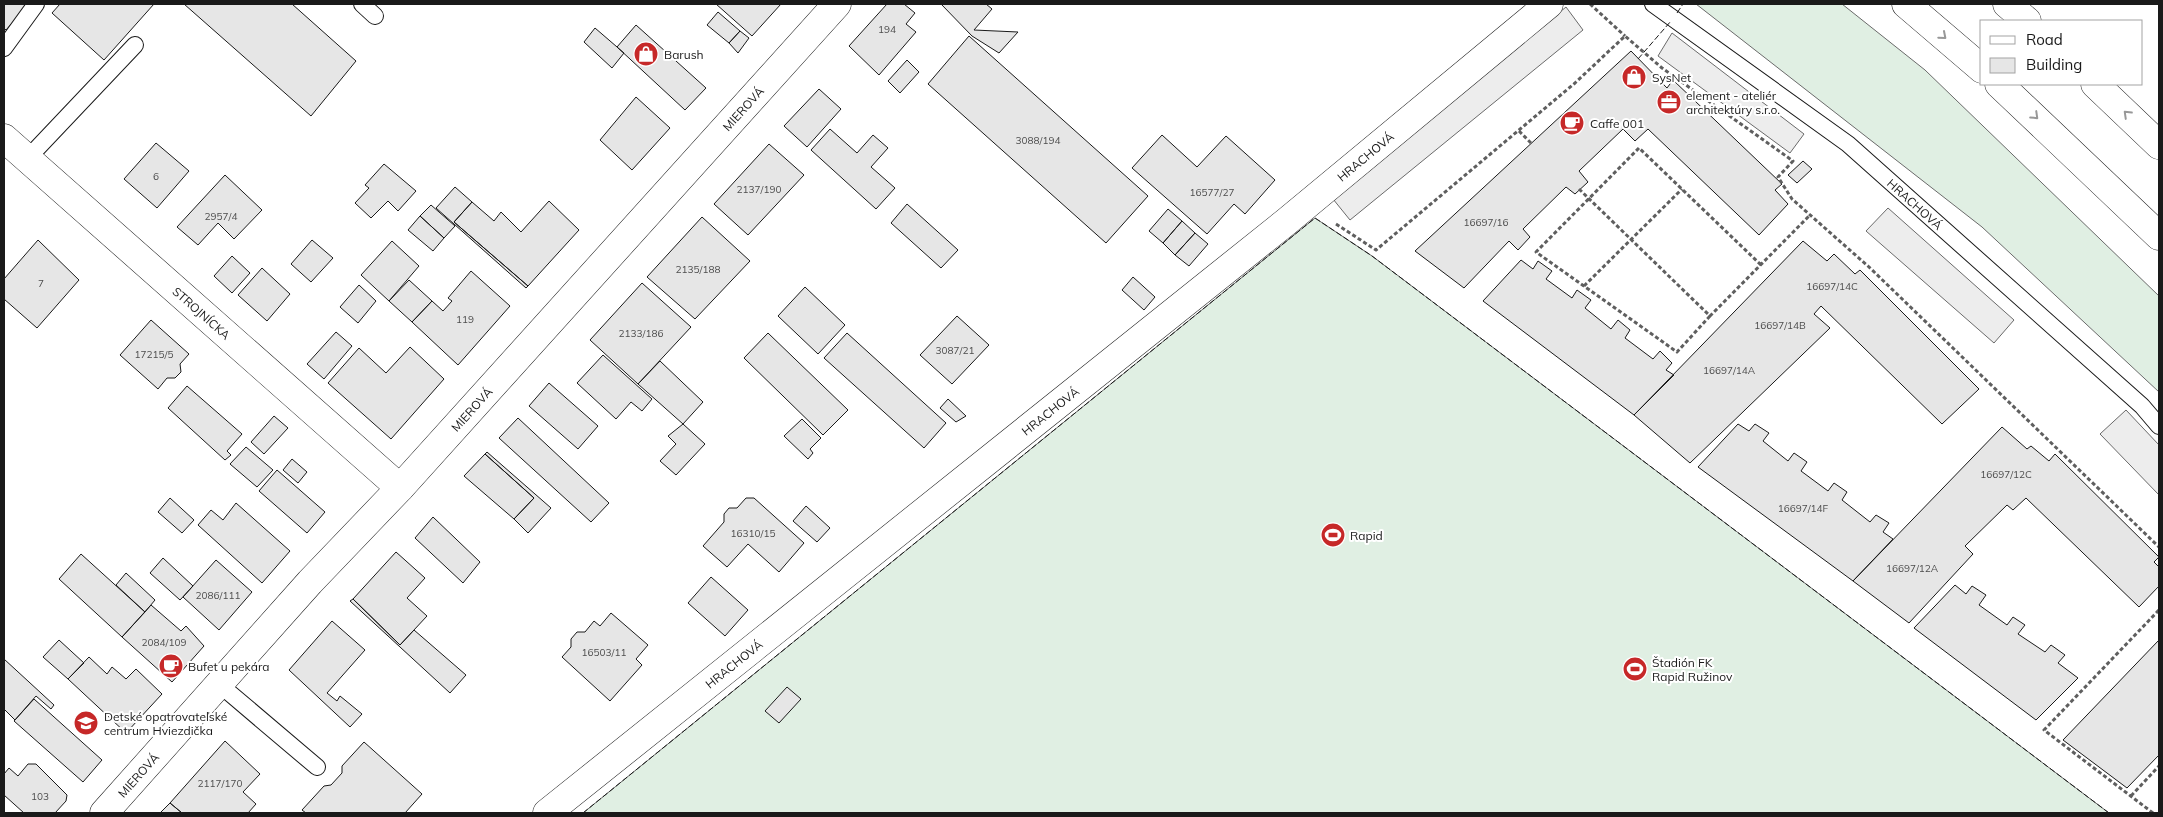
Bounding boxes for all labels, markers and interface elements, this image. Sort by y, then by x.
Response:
legend [1980,20,2143,85]
house number: 194 [878,23,896,36]
one-way arrow [1938,30,1947,39]
text: Road [2026,30,2063,49]
shop icon: Barush [633,41,659,67]
place label: Barush [664,47,704,62]
text: Building [2026,55,2082,74]
shop icon: SysNet [1621,64,1647,90]
place label: SysNet [1652,70,1691,85]
street label: MIEROVÁ [719,83,767,134]
place label: element - ateliér architektúry s.r.o. [1686,88,1780,117]
office icon: element - ateliér architektúry s.r.o. [1656,89,1682,115]
cafe icon: Caffe 001 [1559,110,1585,136]
one-way arrow [2029,110,2038,119]
one-way arrow [2124,111,2133,120]
place label: Caffe 001 [1590,116,1644,131]
street label: HRACHOVÁ [1334,128,1397,184]
house number: 3088/194 [1016,134,1060,147]
house number: 6 [153,170,159,183]
street label: HRACHOVÁ [1884,175,1946,233]
house number: 2137/190 [737,183,781,196]
house number: 16577/27 [1190,186,1234,199]
house number: 2957/4 [205,210,237,223]
house number: 16697/16 [1464,216,1508,229]
house number: 2135/188 [676,263,720,276]
house number: 7 [38,277,44,290]
house number: 16697/14C [1806,280,1858,293]
street label: STROJNÍCKA [170,283,234,342]
house number: 119 [456,313,474,326]
house number: 16697/14B [1754,319,1806,332]
house number: 2133/186 [619,327,663,340]
house number: 3087/21 [936,344,974,357]
house number: 17215/5 [135,348,173,361]
house number: 16697/14A [1703,364,1756,377]
street label: HRACHOVÁ [1018,383,1082,438]
street label: MIEROVÁ [447,384,495,434]
house number: 16697/12C [1980,468,2032,481]
house number: 16697/14F [1778,502,1829,515]
sports icon: Rapid [1320,522,1346,548]
house number: 16310/15 [731,527,775,540]
place label: Rapid [1350,528,1383,543]
house number: 16697/12A [1886,562,1939,575]
house number: 2086/111 [196,589,240,602]
house number: 2084/109 [142,636,186,649]
street label: HRACHOVÁ [702,636,765,691]
house number: 16503/11 [582,646,626,659]
cafe icon: Bufet u pekára [158,653,184,679]
place label: Štadión FK Rapid Ružinov [1652,655,1733,684]
sports icon: Štadión FK Rapid Ružinov [1622,656,1648,682]
place label: Bufet u pekára [188,659,270,674]
place label: Detské opatrovateľské centrum Hviezdička [104,709,227,738]
school or university icon: Detské opatrovateľské centrum Hviezdička [73,710,99,736]
street label: MIEROVÁ [114,750,162,800]
house number: 2117/170 [198,777,242,790]
house number: 103 [31,790,49,803]

